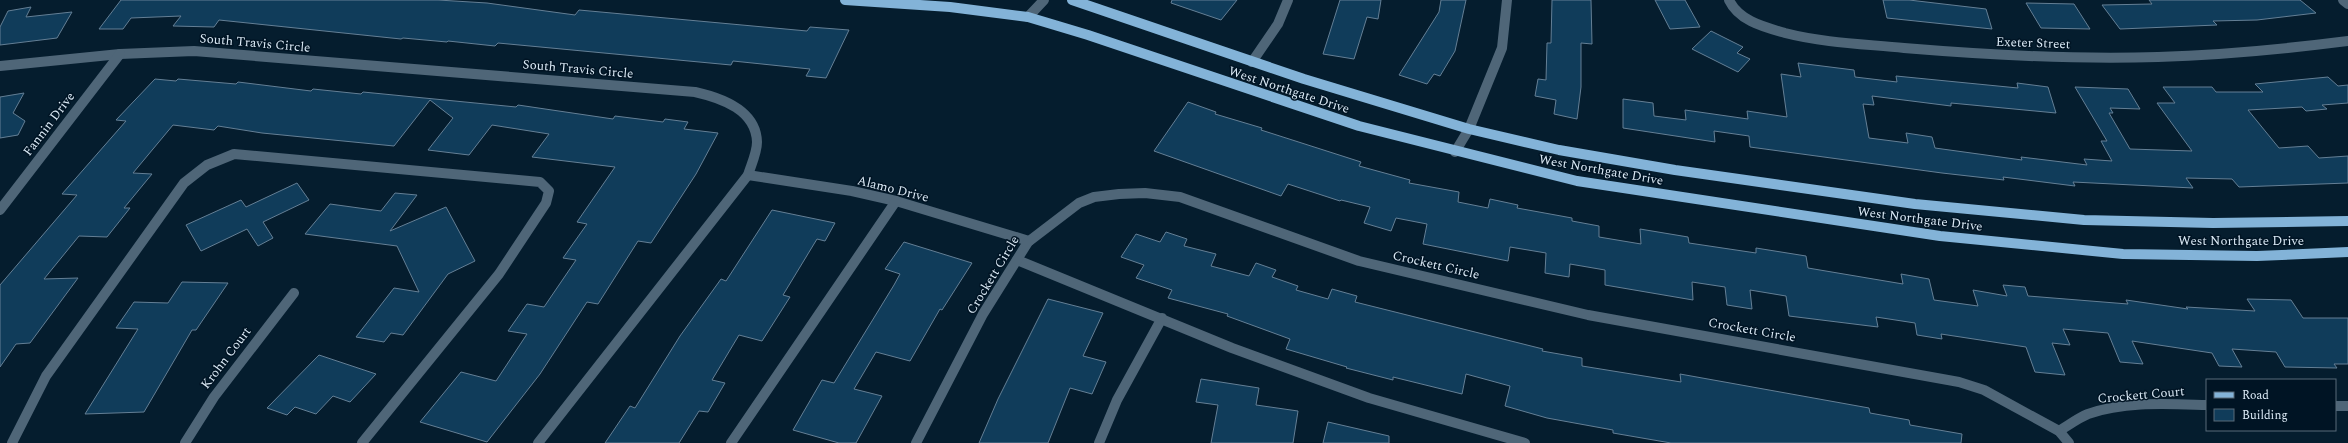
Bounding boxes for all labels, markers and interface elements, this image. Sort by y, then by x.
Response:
street label: South Travis Circle [199,28,311,58]
street label: Exeter Street [1995,32,2071,54]
street label: South Travis Circle [522,54,634,84]
street label: West Northgate Drive [1226,61,1352,119]
street label: Fannin Drive [18,88,80,160]
street label: West Northgate Drive [1537,149,1665,191]
street label: Alamo Drive [855,170,931,208]
street label: West Northgate Drive [1856,201,1984,237]
street label: West Northgate Drive [2178,231,2304,251]
street label: Crockett Circle [962,232,1024,318]
street label: Crockett Circle [1391,245,1481,285]
street label: Crockett Circle [1707,312,1797,348]
street label: Krohn Court [196,322,256,393]
legend [2206,379,2336,431]
street label: Crockett Court [2097,381,2186,409]
text: Road [2242,386,2269,405]
text: Building [2242,406,2288,425]

